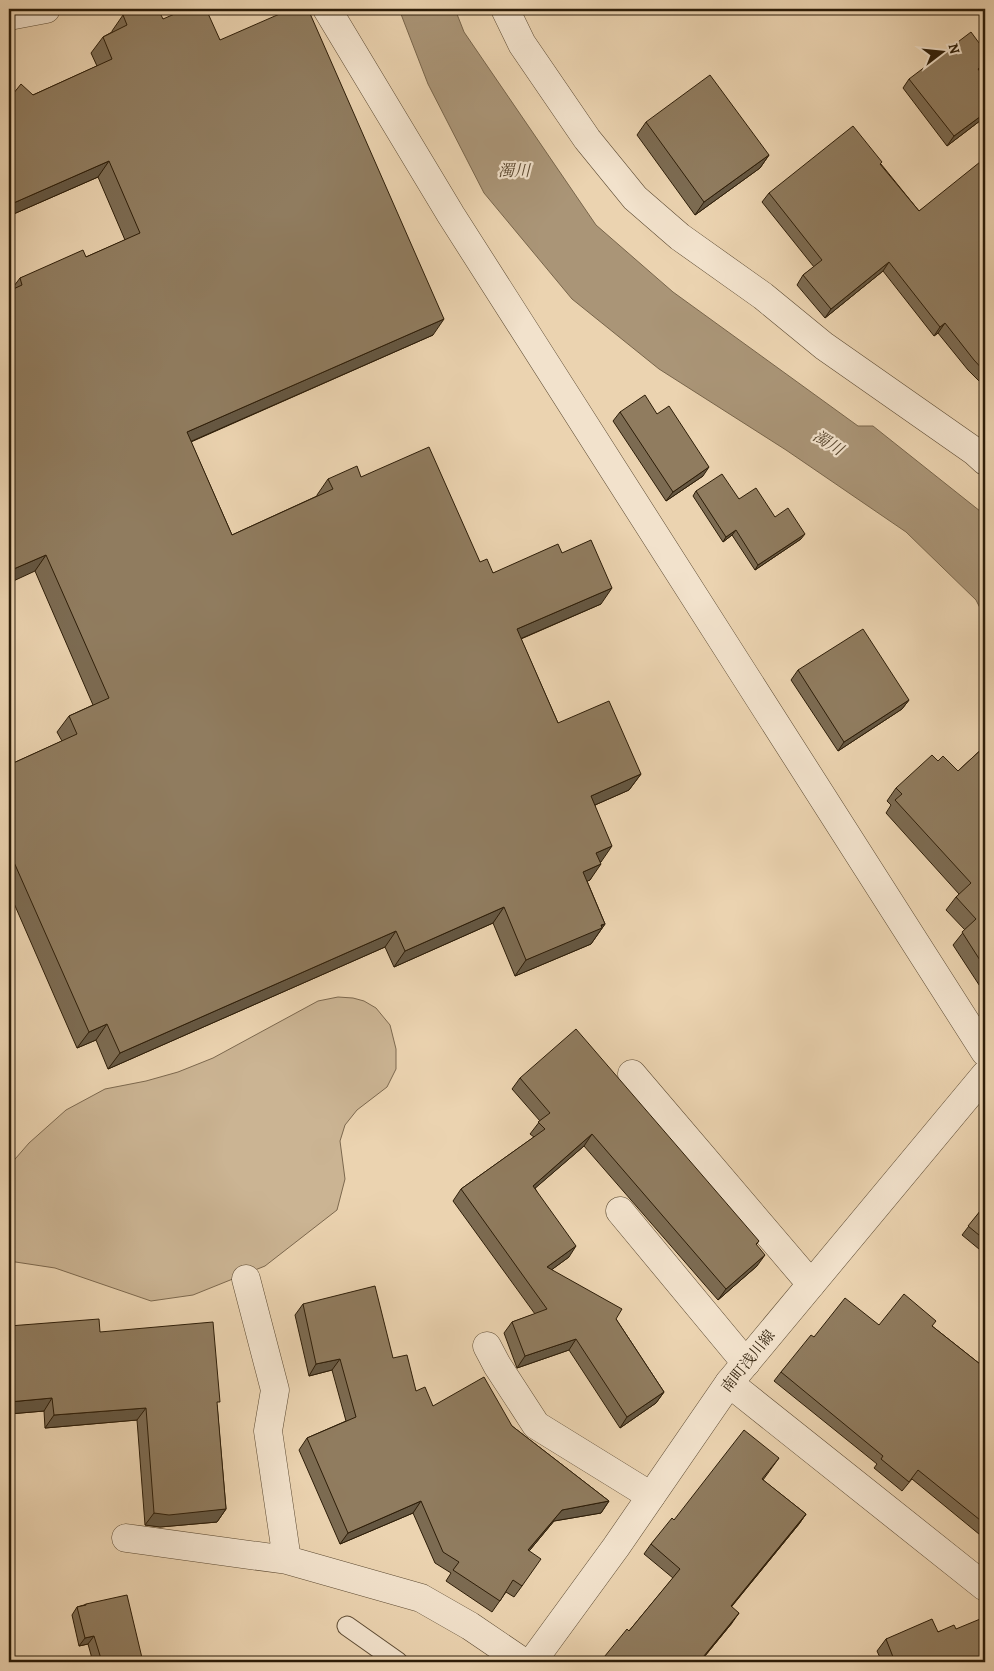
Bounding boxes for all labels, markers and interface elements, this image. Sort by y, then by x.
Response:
north arrow [916,28,966,78]
text: N [943,41,965,56]
water label: 濁川 [498,160,532,182]
water label: 濁川 [809,425,849,462]
street label: 南町浅川線 [717,1326,779,1396]

